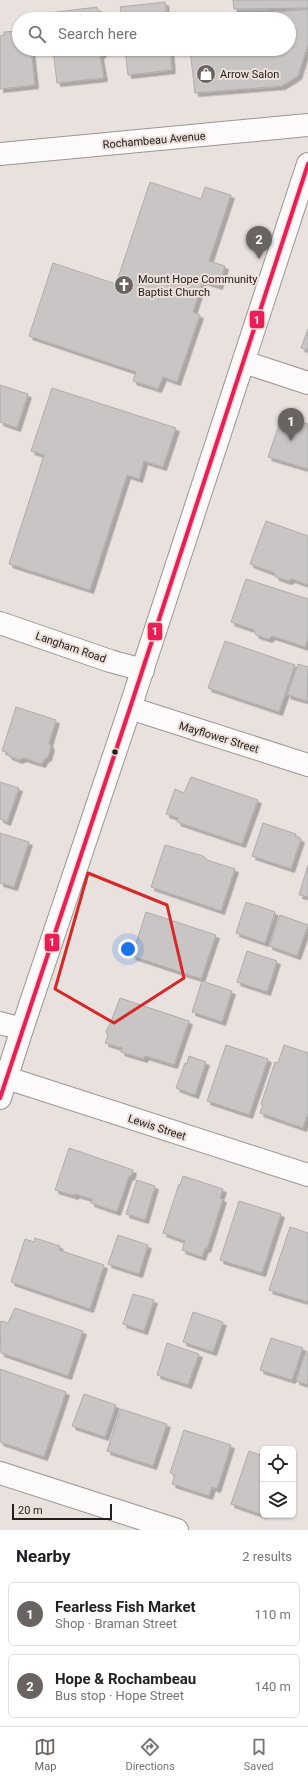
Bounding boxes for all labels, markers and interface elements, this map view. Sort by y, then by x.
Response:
search box [12,12,296,56]
icon: search [26,23,48,45]
text: Search here [58,25,137,43]
shop icon: Arrow Salon [195,63,217,85]
place label: Arrow Salon [220,68,279,81]
street label: Rochambeau Avenue [102,130,206,151]
pin: 2 [246,226,272,259]
place label: Mount Hope Community Baptist Church [138,273,258,299]
church icon: Mount Hope Community Baptist Church [113,274,135,296]
line badge: 1 [249,310,265,329]
text: 1 [254,314,260,327]
pin: 1 [278,408,304,441]
line badge: 1 [147,622,163,641]
text: 1 [152,625,158,638]
street label: Langham Road [34,629,108,666]
street label: Mayflower Street [177,719,261,756]
unlabelled marker [110,747,120,757]
line badge: 1 [44,933,60,952]
text: 1 [49,936,55,949]
your location [118,939,138,959]
street label: Lewis Street [126,1112,188,1143]
map controls [260,1446,296,1518]
button: locate [260,1446,296,1482]
button: layers [260,1482,296,1518]
scale bar [12,1502,112,1521]
text: 20 m [18,1504,43,1517]
text: Nearby [16,1546,71,1566]
text: 2 results [242,1549,292,1564]
text: Fearless Fish Market [55,1598,196,1616]
text: 1 [26,1607,34,1622]
text: 110 m [254,1607,291,1622]
text: Shop · Braman Street [55,1616,177,1631]
text: Hope & Rochambeau [55,1670,196,1688]
text: 2 [26,1679,34,1694]
text: 140 m [254,1679,291,1694]
text: Bus stop · Hope Street [55,1688,184,1703]
tab: Map [34,1736,56,1773]
tab: Directions [125,1736,175,1773]
tab: Saved [244,1736,274,1773]

